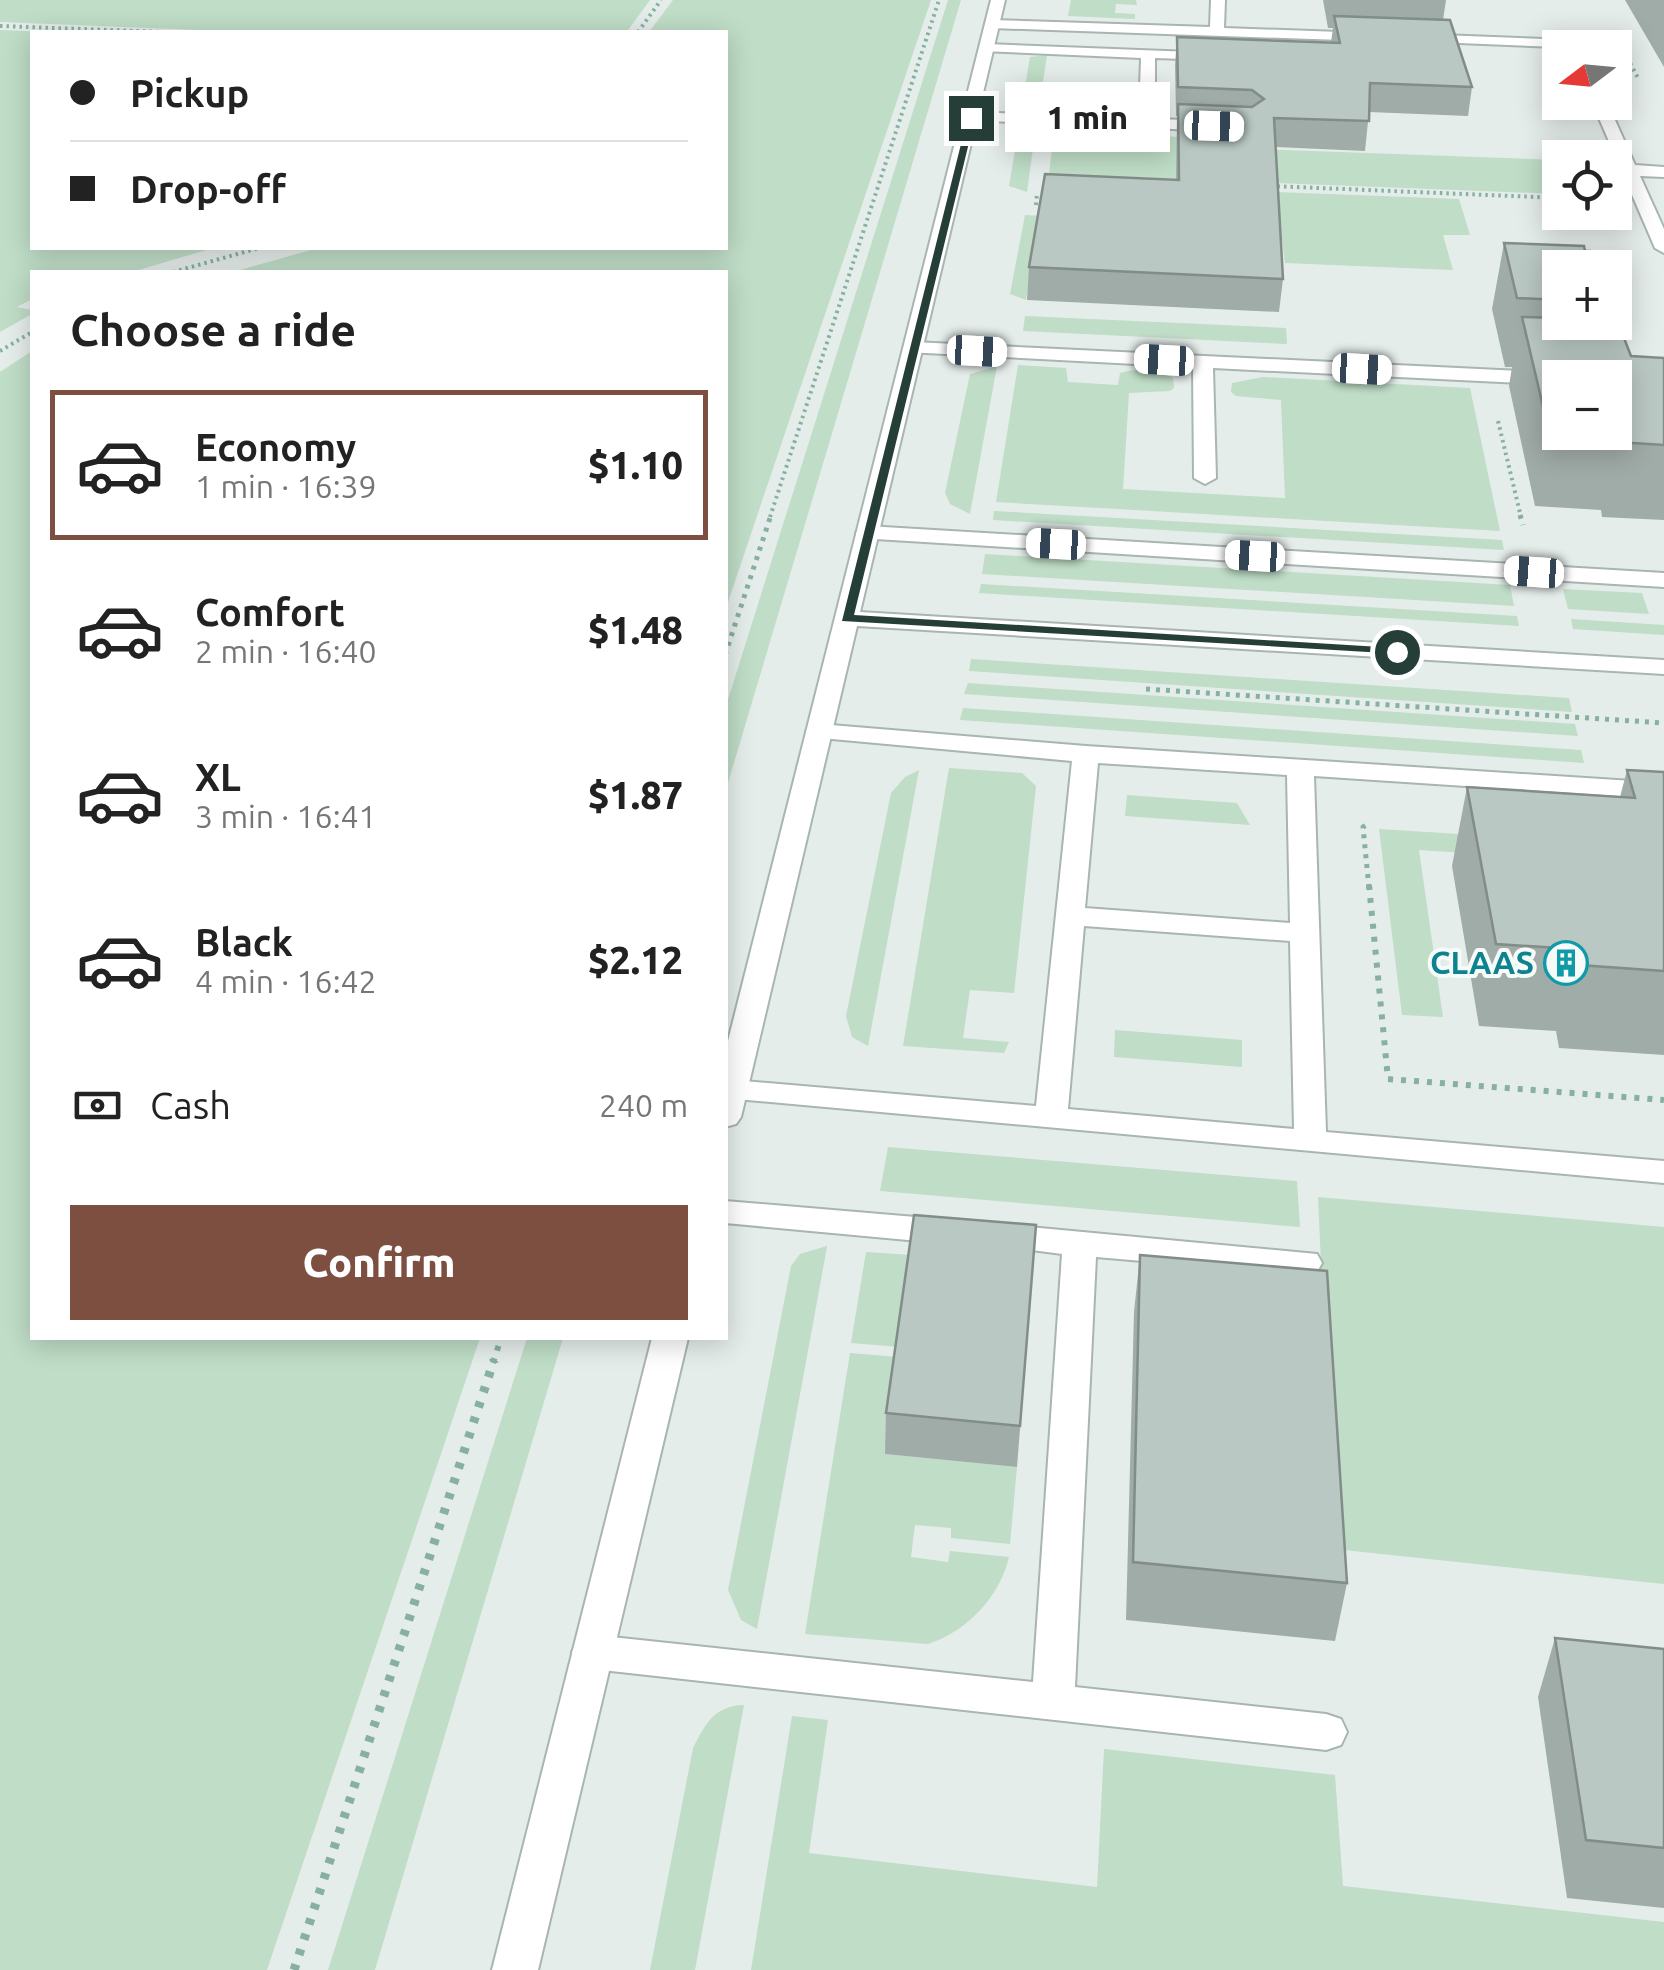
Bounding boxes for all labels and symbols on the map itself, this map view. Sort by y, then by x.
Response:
north arrow [1542,30,1632,120]
callout: 1 min [1006,83,1171,153]
route end [949,96,994,141]
car [1183,110,1245,142]
car [946,334,1008,368]
car [1133,343,1195,377]
car [1331,352,1393,386]
car [1025,527,1087,561]
car [1224,539,1286,573]
car [1503,555,1565,589]
route start [1375,630,1420,675]
building icon: CLAAS [1543,940,1589,986]
place label: CLAAS [1430,944,1534,980]

